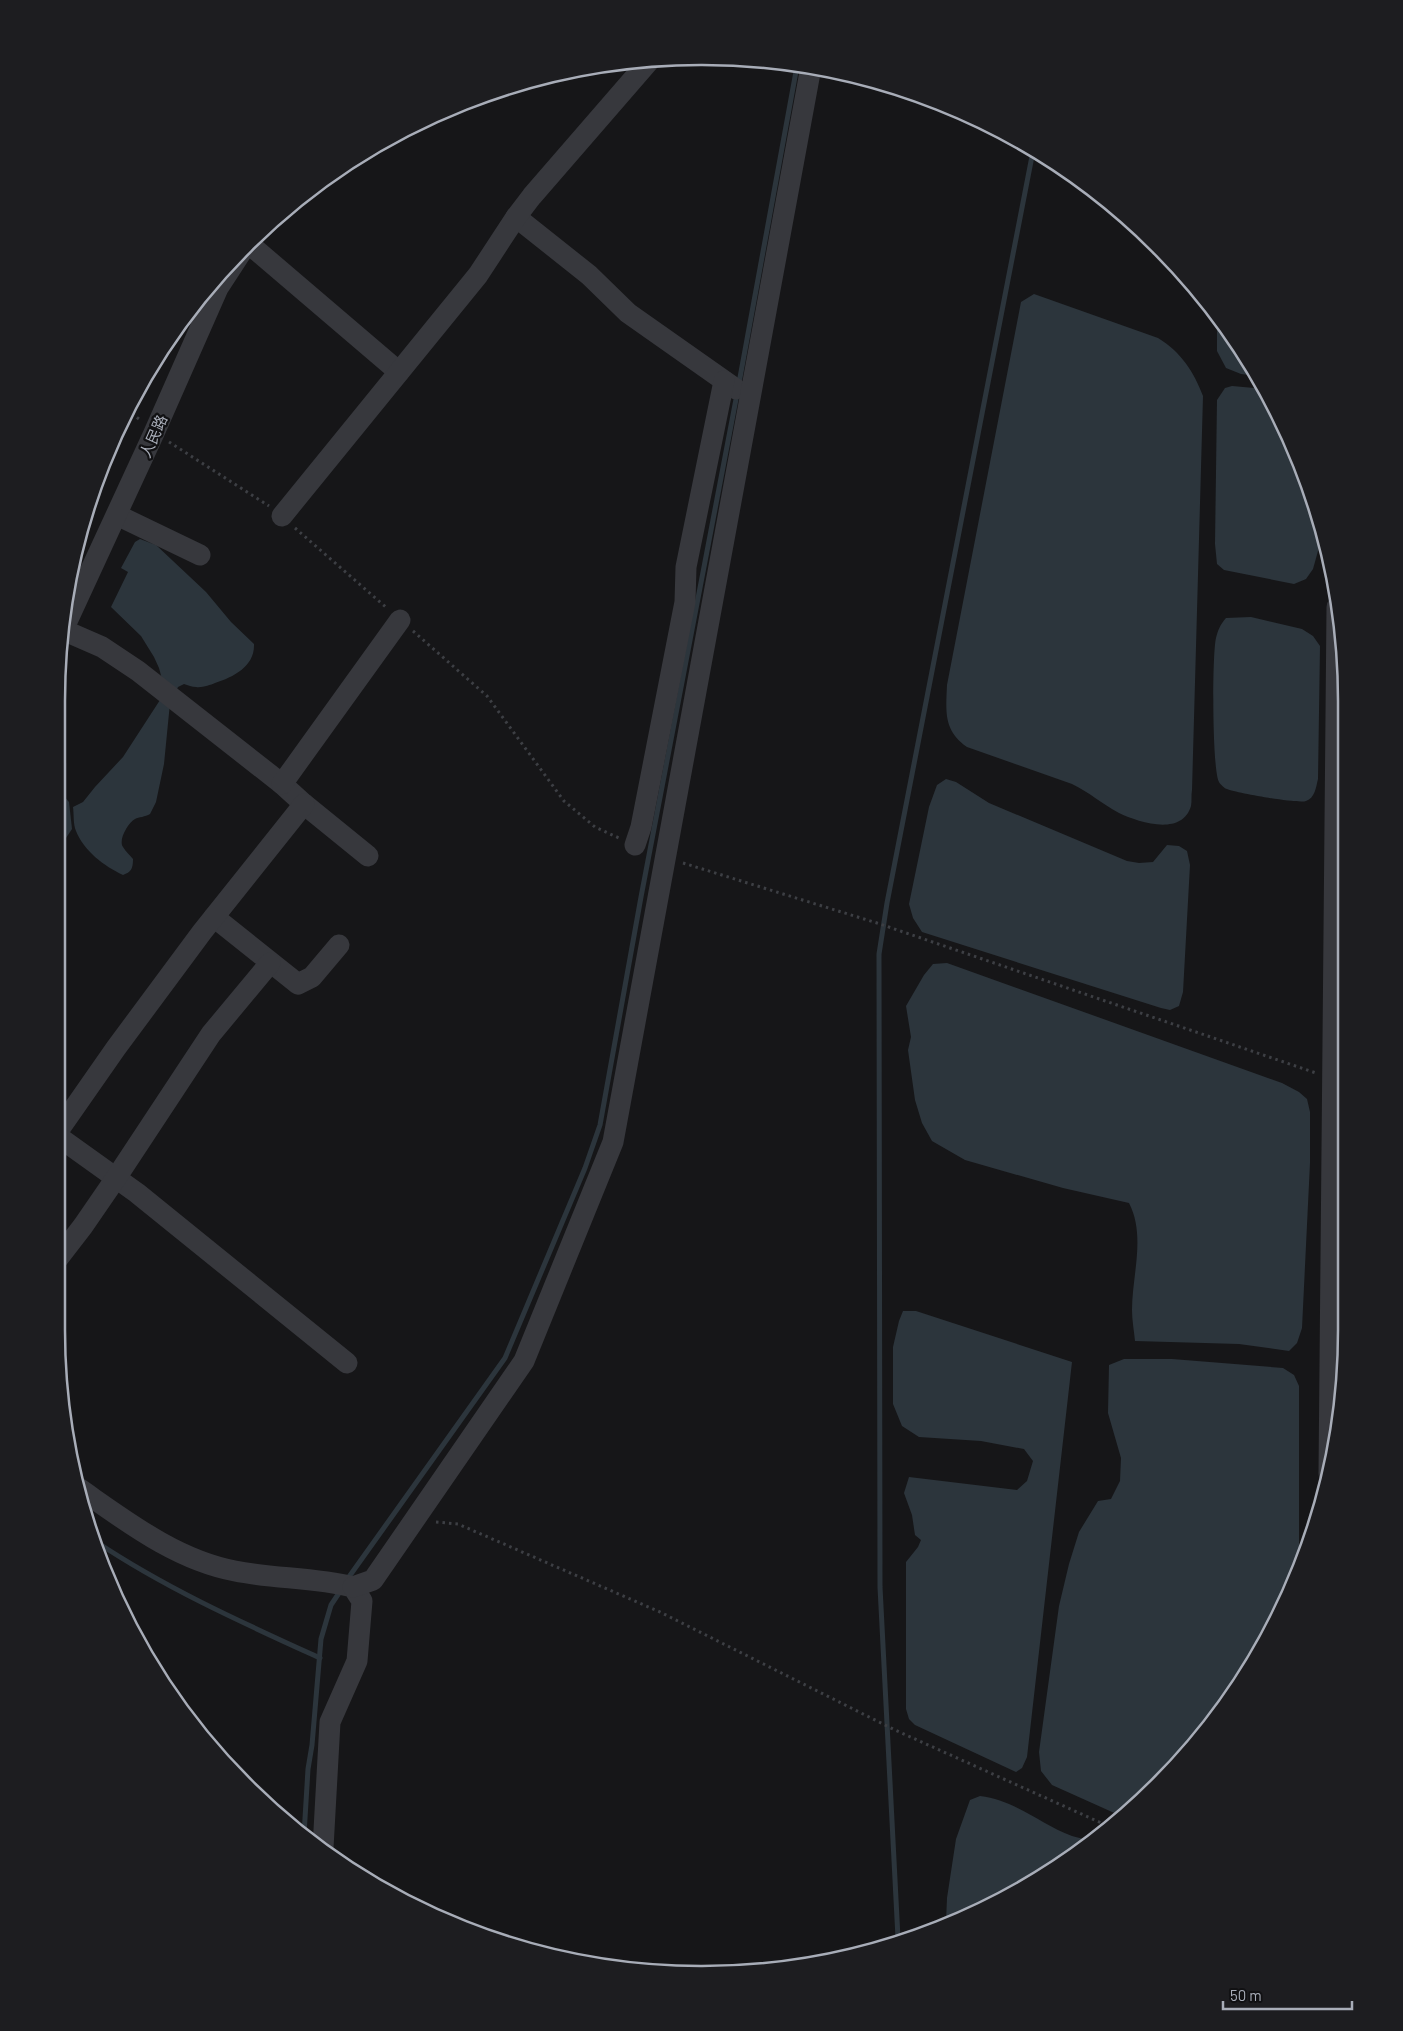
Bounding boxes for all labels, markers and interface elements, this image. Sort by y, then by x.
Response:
street label: 人民路 [136,412,170,460]
scale bar [1223,1978,1352,2010]
text: 50 m [1230,1986,1262,2004]

